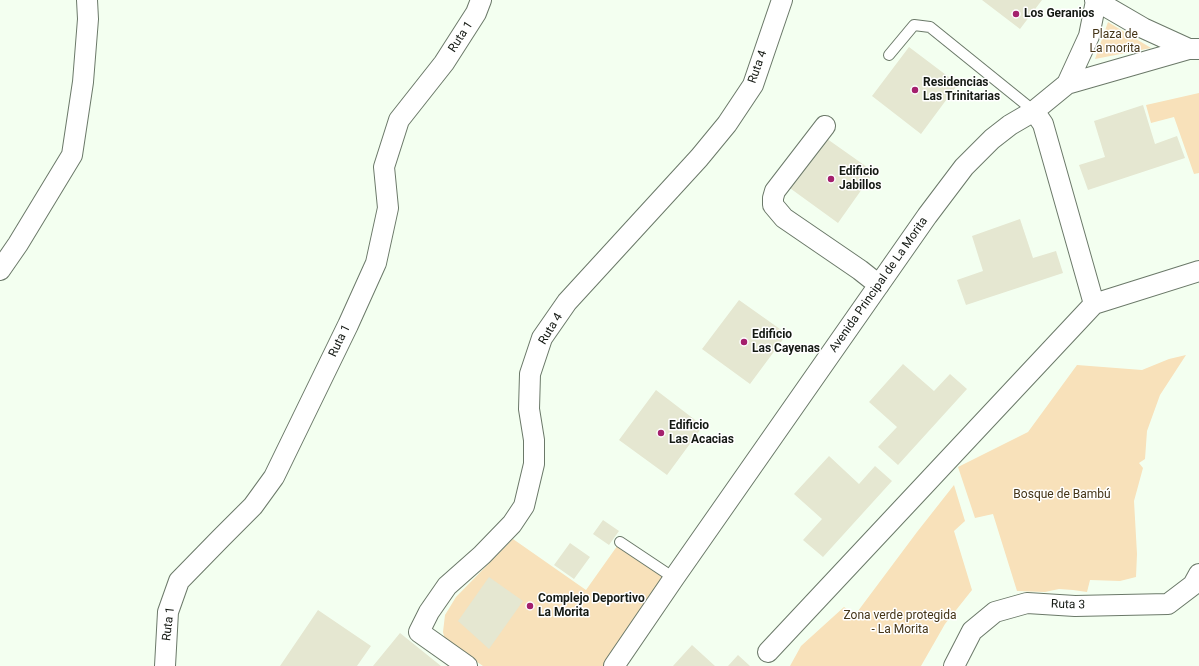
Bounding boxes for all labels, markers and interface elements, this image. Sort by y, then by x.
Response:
place label: Los Geranios [1024,7,1095,21]
marker: Los Geranios [1011,9,1021,19]
street label: Ruta 1 [446,19,476,55]
park label: Plaza de La morita [1090,28,1140,56]
street label: Ruta 4 [745,48,771,86]
place label: Residencias Las Trinitarias [923,76,1000,104]
marker: Residencias Las Trinitarias [910,85,920,95]
place label: Edificio Jabillos [839,165,881,193]
marker: Edificio Jabillos [826,174,836,184]
street label: Avenida Principal de La Morita [827,215,931,355]
street label: Ruta 4 [536,311,566,347]
street label: Ruta 1 [326,322,354,360]
place label: Edificio Las Cayenas [752,328,820,356]
marker: Edificio Las Cayenas [739,337,749,347]
place label: Edificio Las Acacias [669,419,734,447]
marker: Edificio Las Acacias [656,428,666,438]
park label: Bosque de Bambú [1013,488,1111,502]
place label: Complejo Deportivo La Morita [538,592,645,620]
street label: Ruta 3 [1051,597,1085,613]
marker: Complejo Deportivo La Morita [525,601,535,611]
street label: Ruta 1 [160,606,178,642]
park label: Zona verde protegida - La Morita [844,609,956,637]

